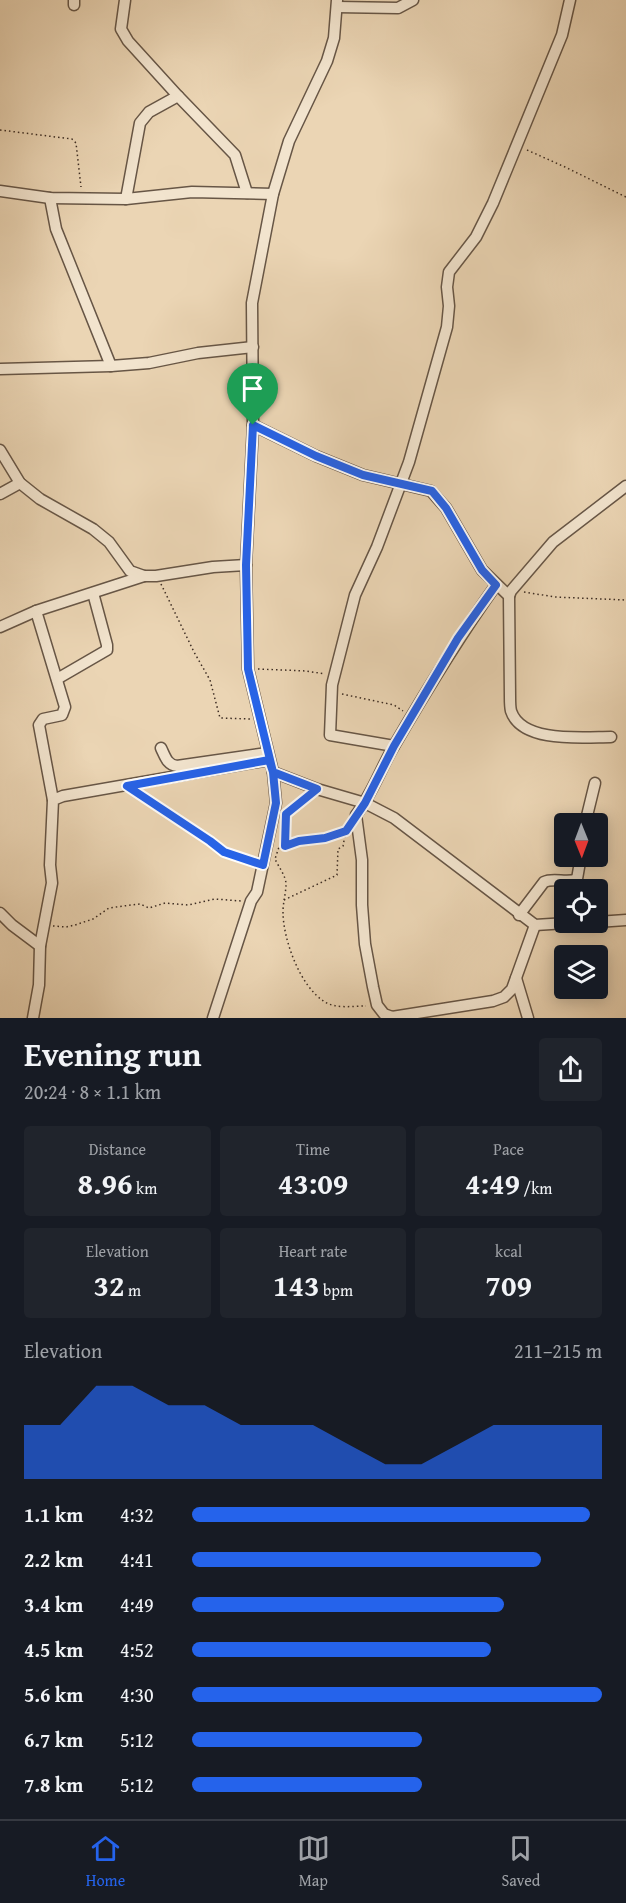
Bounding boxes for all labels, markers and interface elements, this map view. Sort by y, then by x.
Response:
pin [227,363,278,425]
icon: arrive [236,372,269,405]
north arrow [554,813,608,867]
map controls [554,813,608,999]
button: locate [554,879,608,933]
button: layers [554,945,608,999]
text: Evening run [24,1030,201,1078]
button: share [539,1038,602,1101]
text: 20:24 · 8 × 1.1 km [24,1077,161,1106]
text: Distance [89,1137,146,1161]
text: Time [296,1137,330,1161]
text: Pace [493,1137,524,1161]
text: 8.96 [77,1161,133,1205]
text: 43:09 [278,1161,348,1205]
text: 4:49 [465,1161,520,1205]
text: km [133,1176,157,1200]
text: /km [520,1176,552,1200]
text: Elevation [86,1239,149,1263]
text: Heart rate [279,1239,347,1263]
text: kcal [495,1239,522,1263]
text: 32 [93,1263,125,1307]
text: 143 [273,1263,320,1307]
text: 709 [485,1263,532,1307]
text: m [125,1278,141,1302]
text: bpm [320,1278,353,1302]
text: Elevation [24,1336,102,1365]
text: 211–215 m [514,1336,602,1365]
text: 1.1 km [24,1500,83,1529]
text: 4:32 [120,1500,154,1529]
text: 2.2 km [24,1545,83,1574]
text: 4:41 [120,1545,154,1574]
text: 3.4 km [24,1590,83,1619]
text: 4:49 [120,1590,154,1619]
text: 4.5 km [24,1635,83,1664]
text: 4:52 [120,1635,154,1664]
text: 5.6 km [24,1680,83,1709]
text: 4:30 [120,1680,154,1709]
text: 6.7 km [24,1725,83,1754]
text: 5:12 [120,1725,154,1754]
text: 7.8 km [24,1770,83,1799]
text: 5:12 [120,1770,154,1799]
tab: Home [86,1832,125,1892]
tab: Map [297,1832,330,1892]
tab: Saved [501,1832,540,1892]

